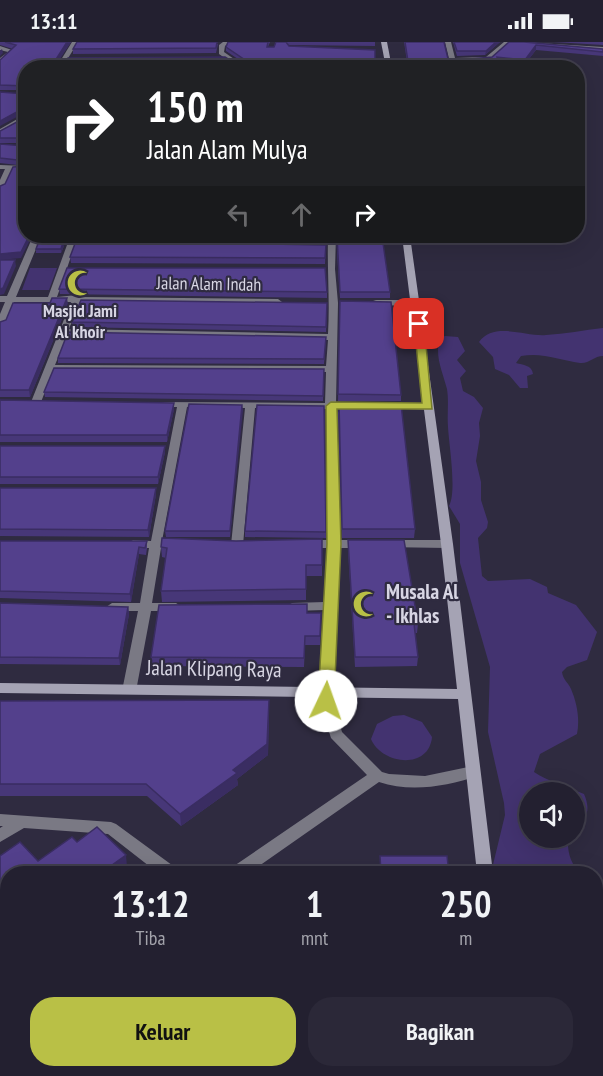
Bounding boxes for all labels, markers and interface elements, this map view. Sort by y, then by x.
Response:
text: 13:11 [30,7,78,35]
text: 150 m [147,79,244,134]
icon: right [48,84,126,162]
text: Jalan Alam Mulya [147,132,308,166]
icon: left [222,198,255,231]
icon: ahead [285,198,318,231]
icon: right [348,198,381,231]
mosque icon: Masjid Jami Al khoir [65,268,95,298]
street label: Jalan Alam Indah [156,271,262,296]
pin [393,298,444,349]
place label: Masjid Jami Al khoir [43,299,117,343]
icon: arrive [402,307,435,340]
place label: Musala Al - Ikhlas [386,578,459,629]
mosque icon: Musala Al - Ikhlas [351,589,381,619]
street label: Jalan Klipang Raya [145,654,282,683]
position arrow [294,669,358,733]
map controls [519,782,585,848]
button: sound [519,782,585,848]
text: 13:12 [112,880,189,927]
text: 1 [306,880,323,927]
text: 250 [440,880,491,927]
text: Tiba [136,925,165,951]
text: mnt [301,925,328,951]
text: m [459,925,472,951]
button: Keluar [30,997,296,1066]
button: Bagikan [308,997,573,1066]

